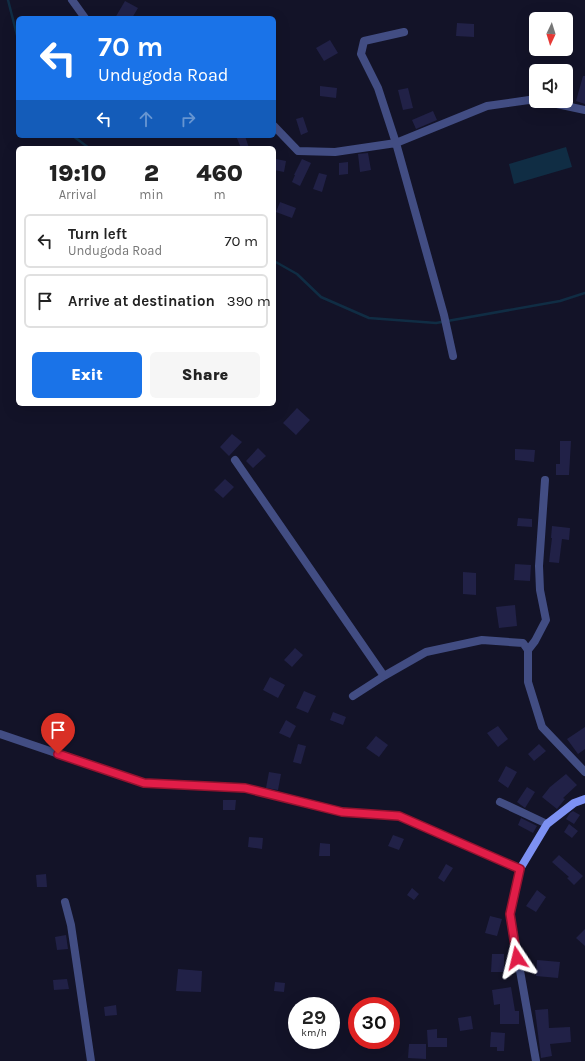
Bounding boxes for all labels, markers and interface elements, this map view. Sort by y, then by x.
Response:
north arrow [529,12,573,56]
map controls [529,12,573,108]
text: 70 m [98,30,163,63]
icon: left [32,32,84,84]
text: Undugoda Road [98,64,228,86]
button: sound [529,64,573,108]
icon: left [93,108,115,130]
icon: ahead [135,108,157,130]
icon: right [177,108,199,130]
text: 19:10 [49,159,106,187]
text: 2 [144,159,159,187]
text: 460 [196,159,243,187]
text: Arrival [59,187,97,202]
text: min [139,187,163,202]
text: m [214,187,226,202]
text: Turn left [68,225,127,243]
icon: left [34,230,56,252]
text: 70 m [224,232,258,250]
text: Undugoda Road [68,243,162,258]
icon: arrive [34,290,56,312]
text: Arrive at destination [68,292,215,310]
text: 390 m [227,292,271,310]
button: Exit [32,352,142,398]
button: Share [150,352,260,398]
pin [41,713,75,754]
icon: arrive [47,719,69,741]
position arrow [496,937,538,979]
speed limit sign: 30 [348,997,400,1049]
text: 29 [302,1006,326,1029]
text: km/h [301,1027,327,1039]

